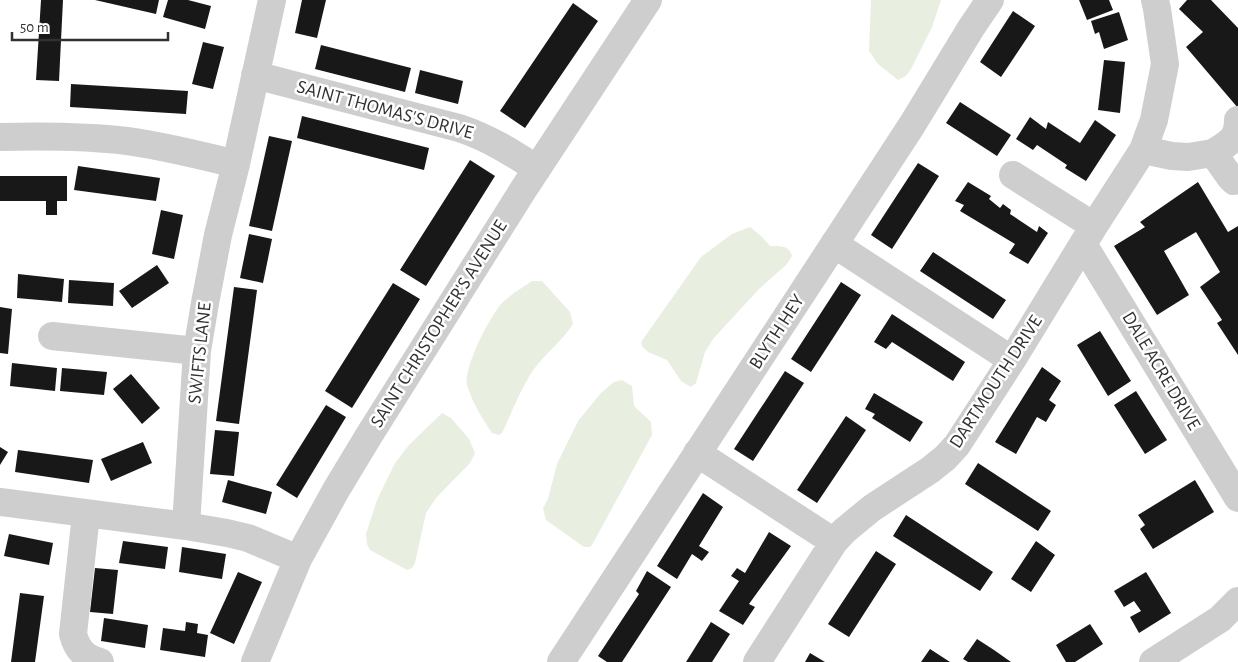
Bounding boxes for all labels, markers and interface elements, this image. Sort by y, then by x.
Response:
scale bar [12,10,169,42]
text: 50 m [20,20,49,35]
street label: SAINT THOMAS'S DRIVE [295,77,475,143]
street label: SAINT CHRISTOPHER'S AVENUE [367,217,511,431]
street label: BLYTH HEY [746,291,808,373]
street label: SWIFTS LANE [185,301,215,405]
street label: DALE ACRE DRIVE [1118,309,1204,433]
street label: DARTMOUTH DRIVE [946,312,1046,452]

